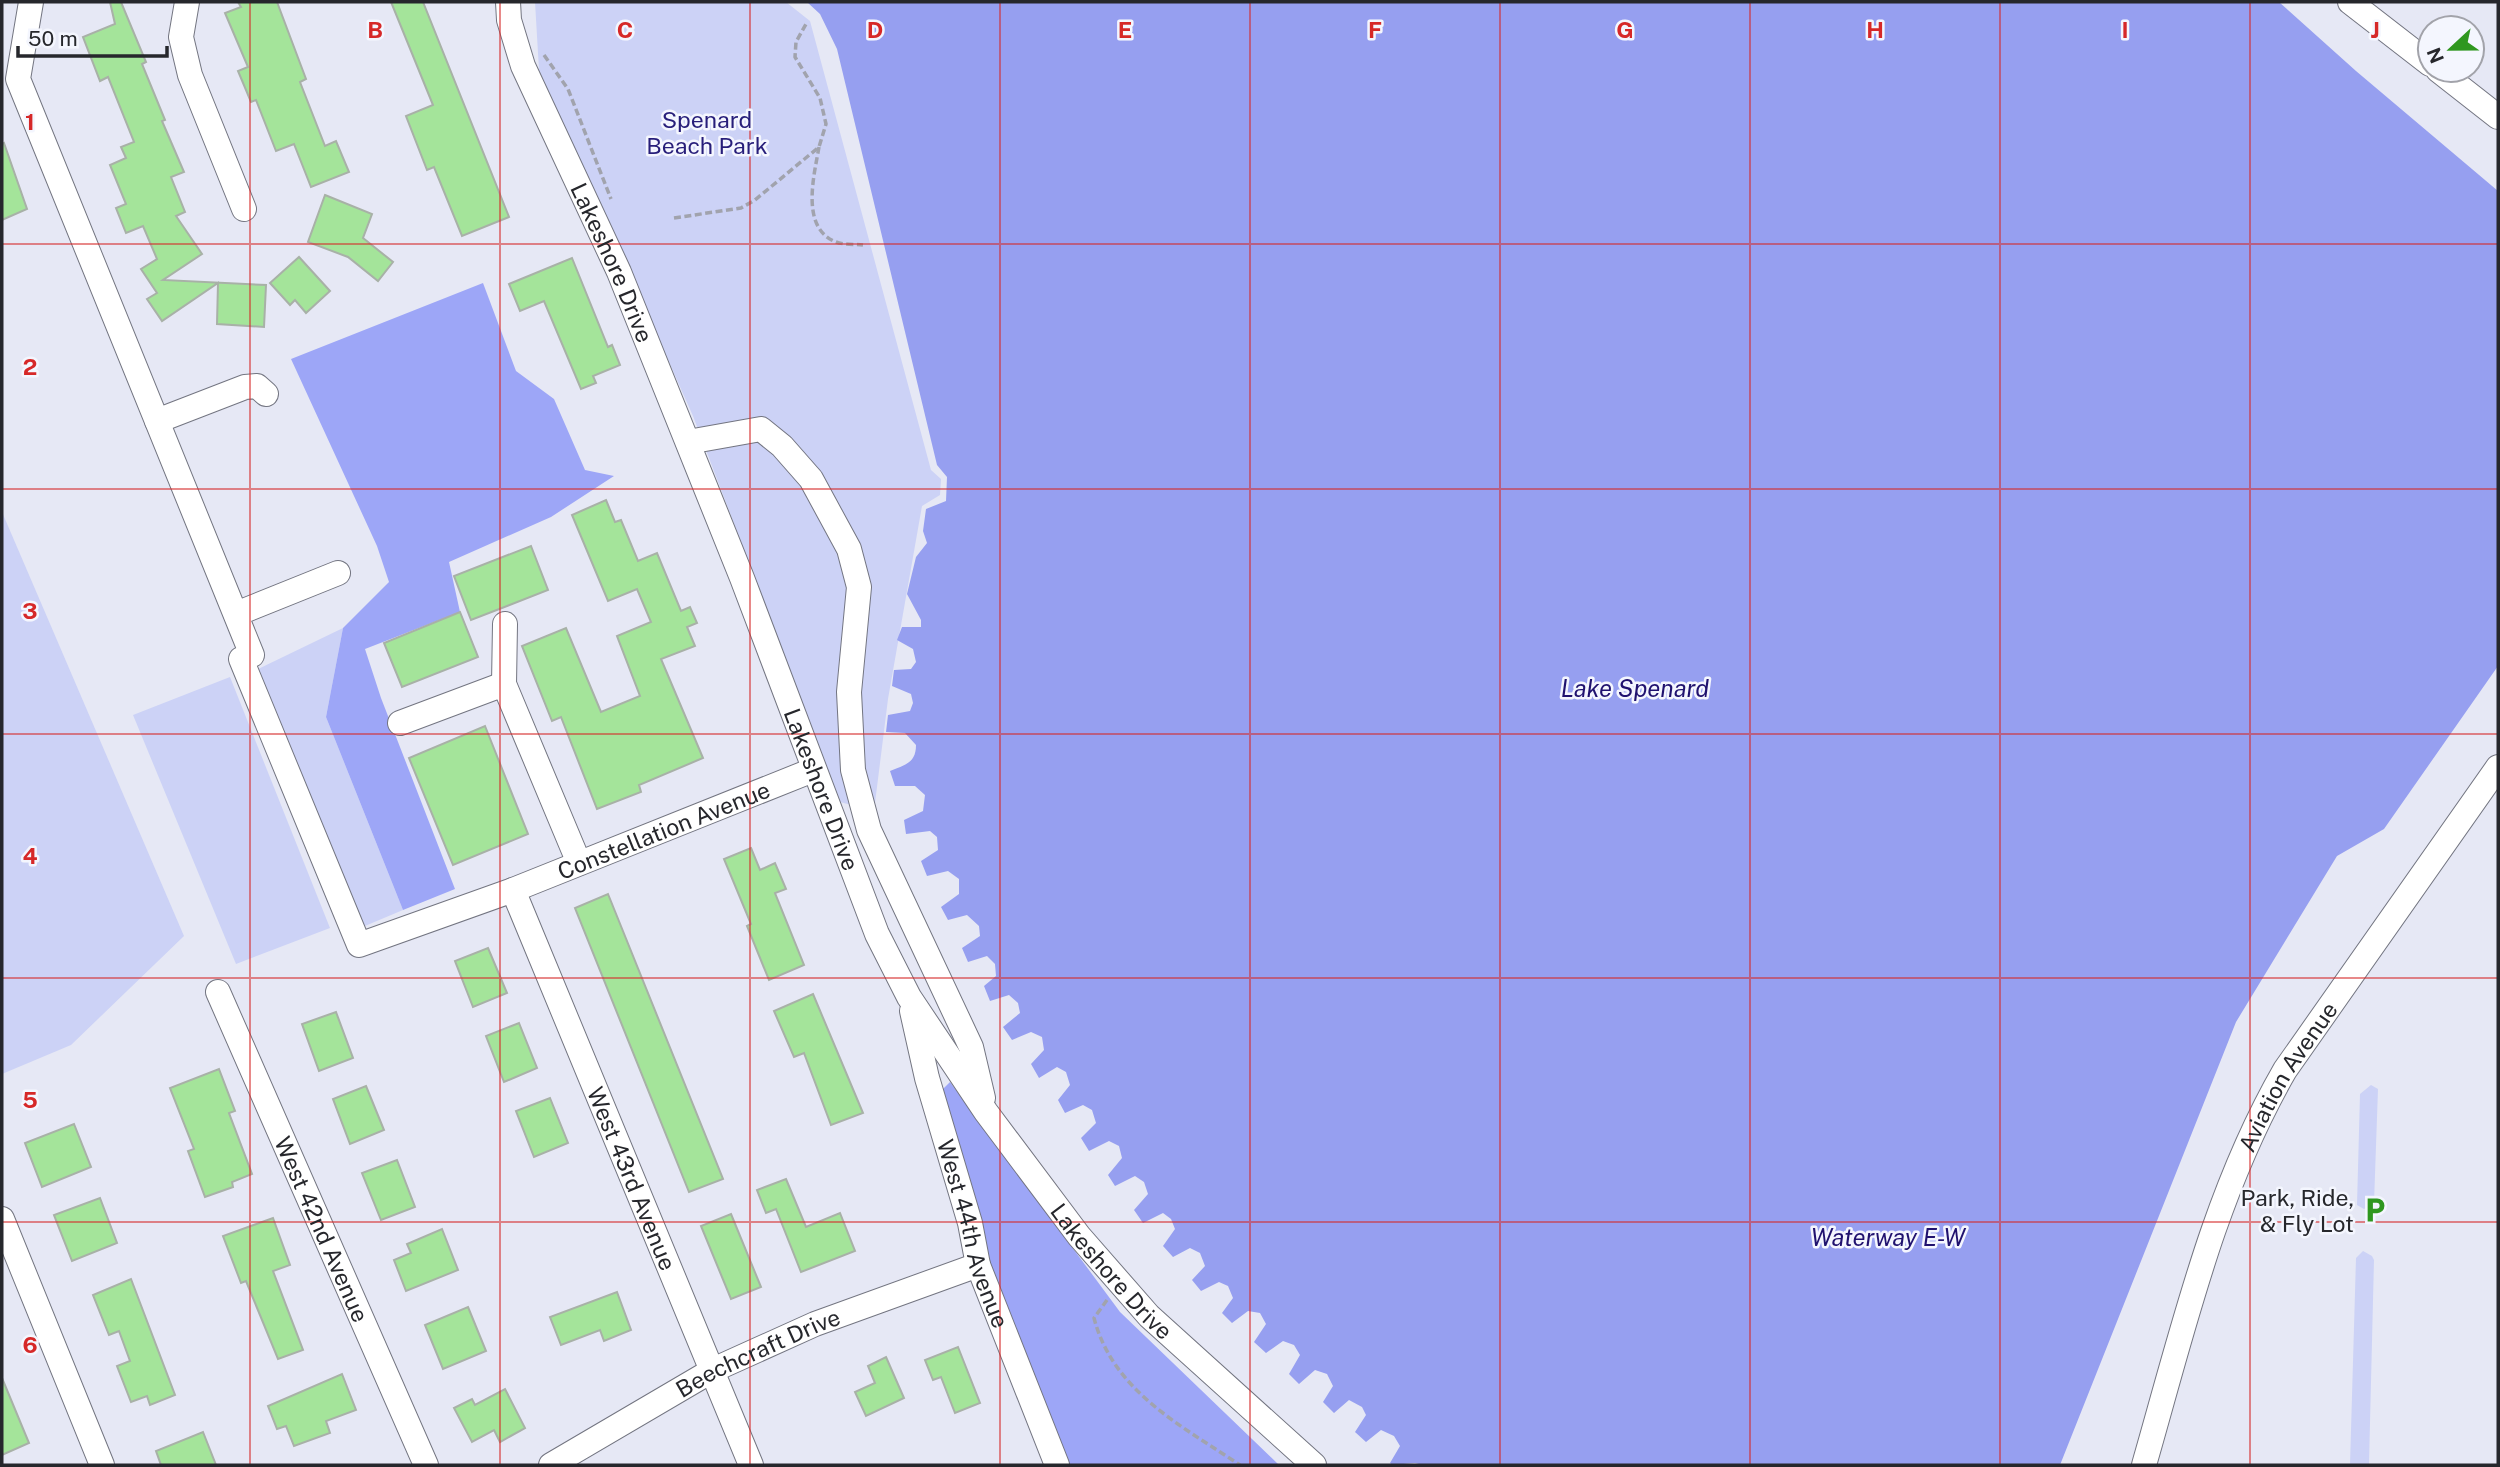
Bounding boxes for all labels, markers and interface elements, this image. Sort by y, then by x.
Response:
scale bar [18,14,166,58]
north arrow [2416,14,2486,84]
text: B [367,16,383,43]
text: C [617,16,633,43]
text: D [867,16,883,43]
text: E [1118,16,1132,43]
text: F [1368,16,1382,43]
text: G [1616,16,1634,43]
text: H [1866,16,1884,43]
text: I [2121,16,2129,43]
text: J [2370,16,2380,43]
text: 50 m [28,26,78,51]
text: N [2422,44,2448,66]
park label: Spenard Beach Park [646,106,768,159]
text: 1 [25,108,35,135]
street label: Lakeshore Drive [566,178,659,346]
text: 2 [23,353,37,380]
text: 3 [22,597,38,624]
water label: Lake Spenard [1561,674,1709,702]
street label: Lakeshore Drive [779,704,865,874]
street label: Constellation Avenue [553,775,774,884]
text: 4 [22,842,38,869]
street label: Aviation Avenue [2232,996,2342,1156]
street label: West 43rd Avenue [582,1083,682,1274]
text: 5 [22,1086,38,1113]
street label: West 42nd Avenue [270,1132,375,1326]
street label: West 44th Avenue [932,1136,1015,1331]
place label: Park, Ride, & Fly Lot [2241,1184,2354,1237]
parking icon: Park, Ride, & Fly Lot [2360,1195,2390,1225]
street label: Lakeshore Drive [1046,1198,1178,1344]
water label: Waterway E-W [1811,1223,1967,1251]
street label: Beechcraft Drive [671,1303,844,1402]
text: 6 [22,1331,38,1358]

